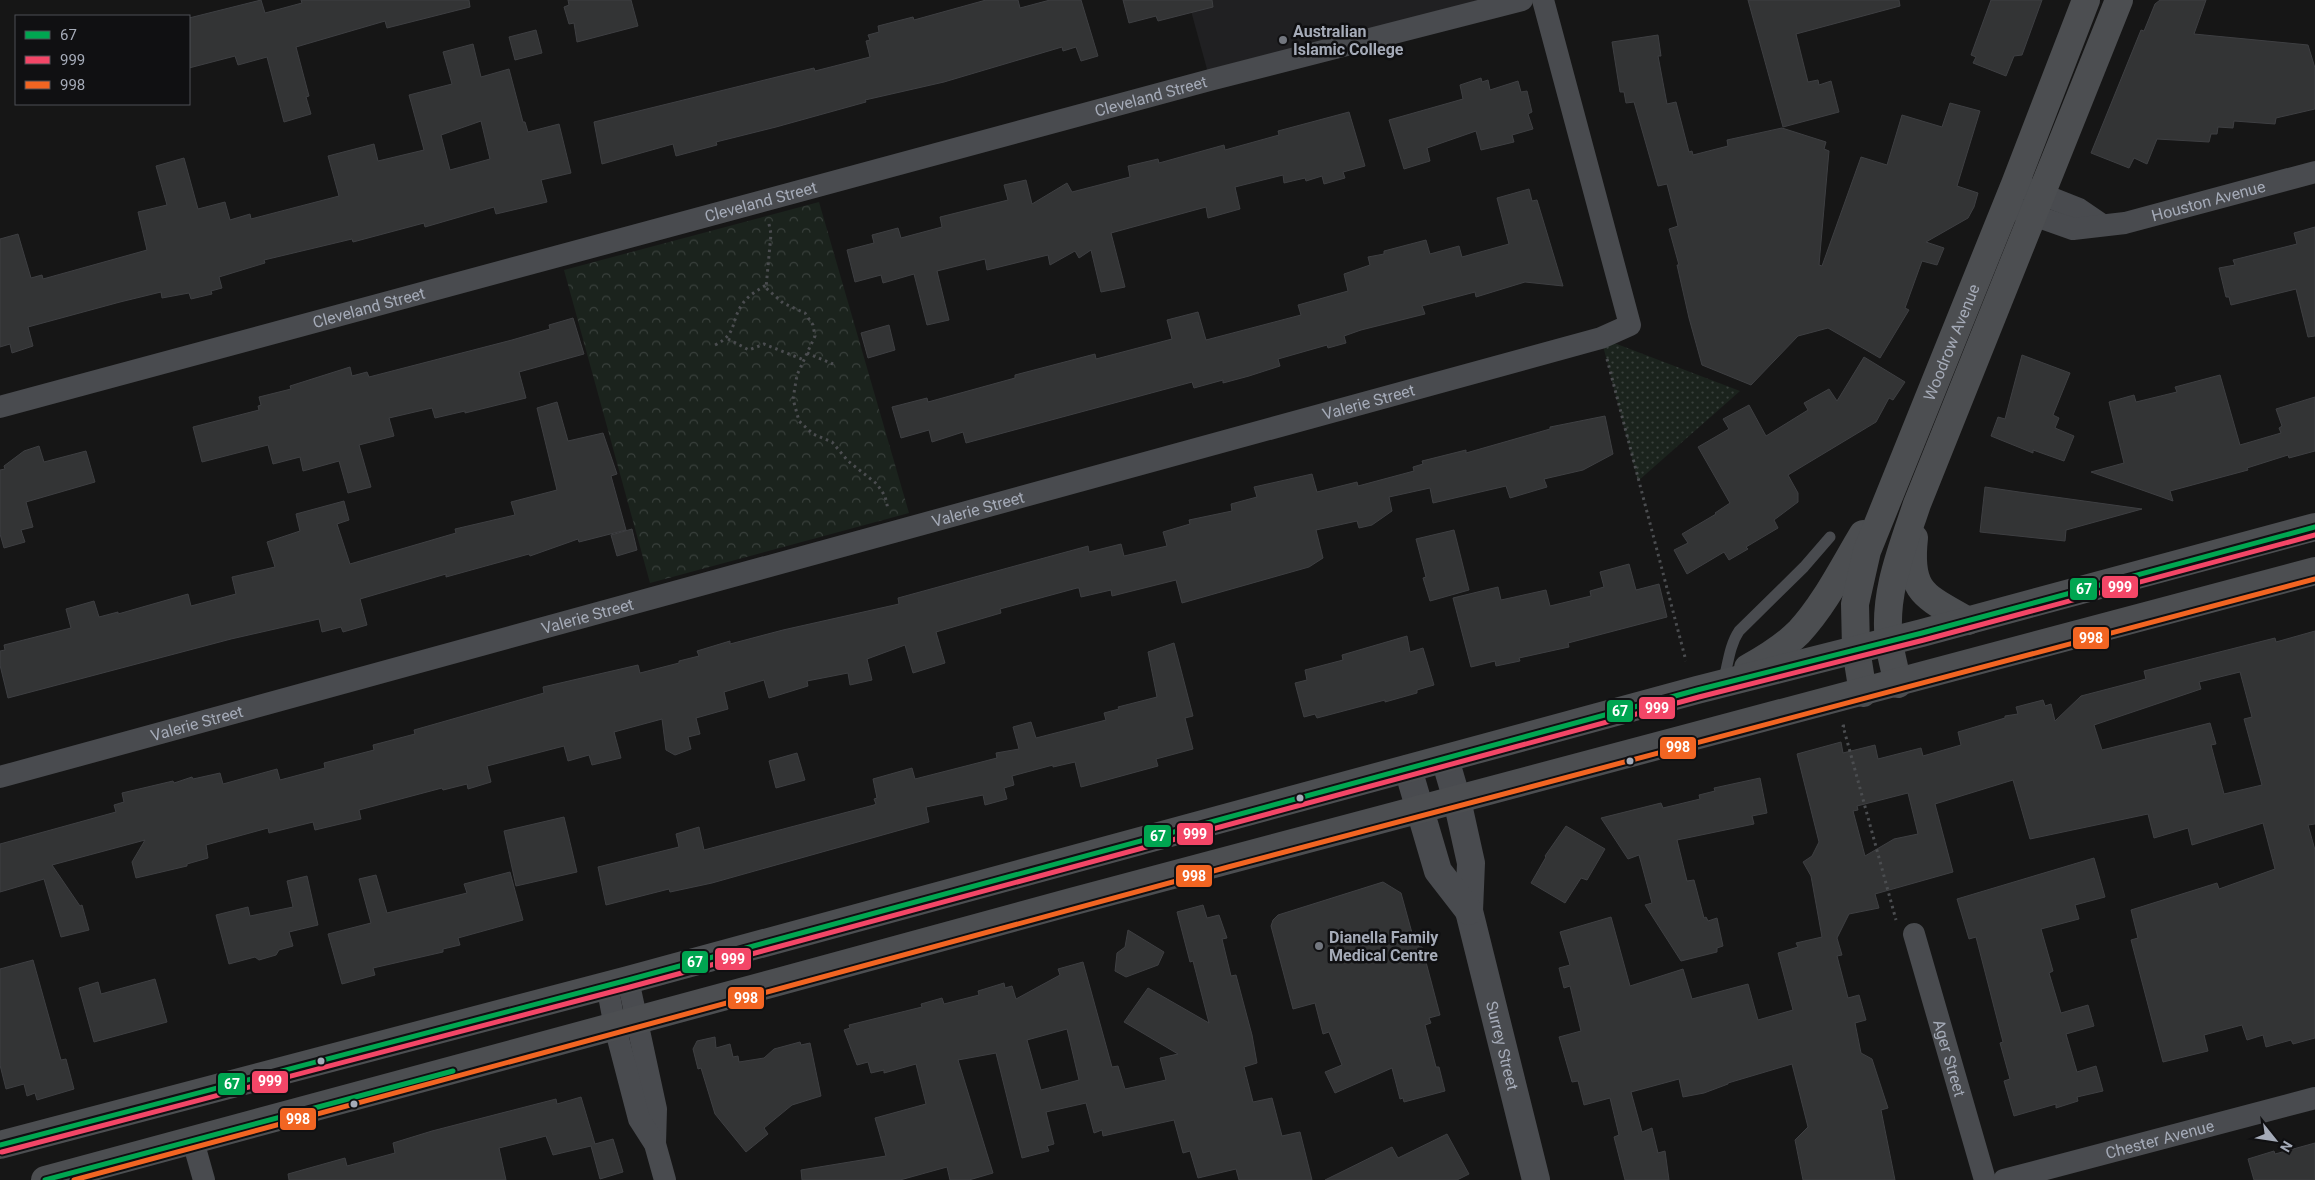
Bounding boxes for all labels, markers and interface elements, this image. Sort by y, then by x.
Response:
legend [15,15,190,105]
place label: Australian Islamic College [1293,22,1404,59]
text: 67 [60,26,77,44]
marker: Australian Islamic College [1277,34,1289,46]
text: 999 [60,51,85,69]
street label: Cleveland Street [1092,72,1209,120]
text: 998 [60,76,85,94]
street label: Houston Avenue [2149,176,2267,225]
street label: Cleveland Street [702,177,819,226]
street label: Woodrow Avenue [1919,281,1983,403]
street label: Cleveland Street [311,283,427,332]
street label: Valerie Street [1320,380,1417,423]
street label: Valerie Street [930,487,1026,531]
line badge: 999 [2101,575,2139,599]
line badge: 67 [2069,577,2098,601]
text: 999 [2108,579,2132,595]
text: 67 [2076,581,2092,597]
street label: Valerie Street [539,594,636,638]
line badge: 998 [2072,626,2110,650]
text: 998 [2079,630,2103,646]
line badge: 999 [1638,696,1676,720]
line badge: 67 [1606,699,1634,723]
text: 999 [1645,700,1669,716]
street label: Valerie Street [148,701,245,745]
text: 67 [1612,703,1628,719]
line badge: 998 [1659,736,1697,760]
text: 998 [1666,739,1690,755]
unlabelled marker [1625,756,1635,766]
unlabelled marker [1295,793,1305,803]
line badge: 999 [1176,822,1214,846]
line badge: 67 [1143,824,1172,848]
text: 999 [1183,826,1207,842]
text: 67 [1150,828,1166,844]
line badge: 998 [1175,864,1213,888]
text: 998 [1182,868,1206,884]
place label: Dianella Family Medical Centre [1329,928,1439,965]
marker: Dianella Family Medical Centre [1313,940,1325,952]
line badge: 999 [714,947,752,971]
line badge: 67 [681,950,709,974]
text: 999 [721,951,745,967]
text: 67 [687,954,703,970]
line badge: 998 [727,986,765,1010]
text: 998 [734,990,758,1006]
street label: Surrey Street [1482,999,1523,1092]
street label: Ager Street [1930,1017,1970,1099]
unlabelled marker [316,1056,326,1066]
line badge: 999 [251,1070,289,1094]
line badge: 67 [217,1072,246,1096]
text: 999 [258,1073,282,1089]
text: 67 [224,1076,240,1092]
unlabelled marker [349,1099,359,1109]
line badge: 998 [279,1107,317,1131]
text: 998 [286,1111,310,1127]
north arrow [2250,1115,2300,1165]
street label: Chester Avenue [2103,1116,2216,1162]
text: N [2277,1138,2296,1155]

